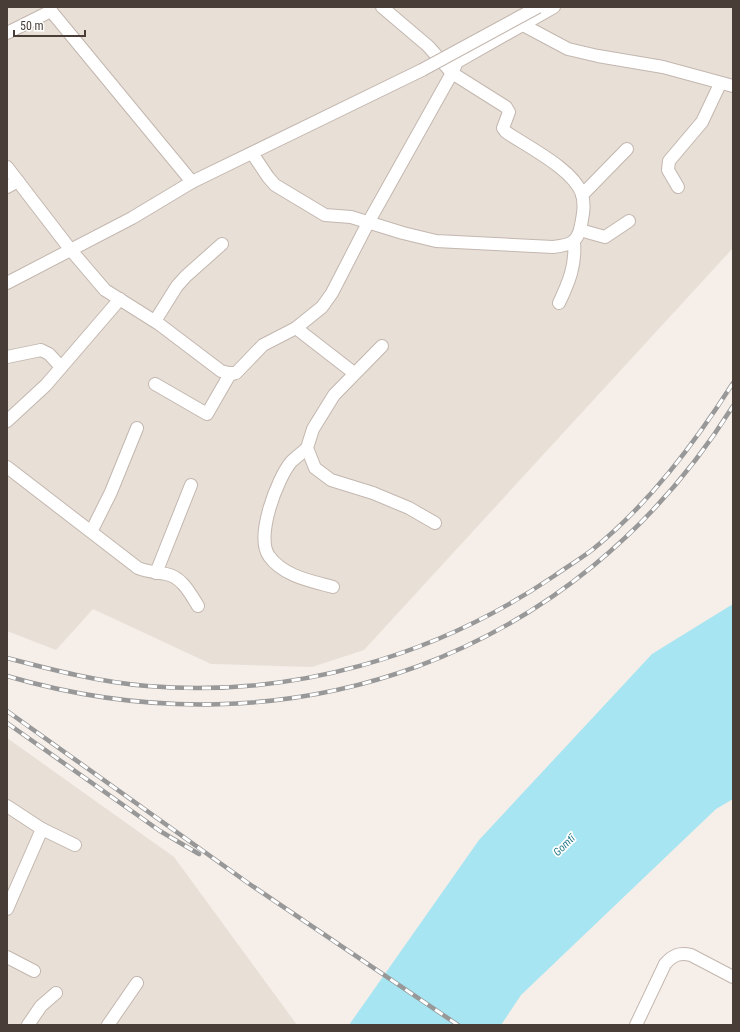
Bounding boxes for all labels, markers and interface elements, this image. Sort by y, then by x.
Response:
scale bar [14,12,85,38]
text: 50 m [20,19,44,33]
water label: Gomtī [551,831,579,859]

